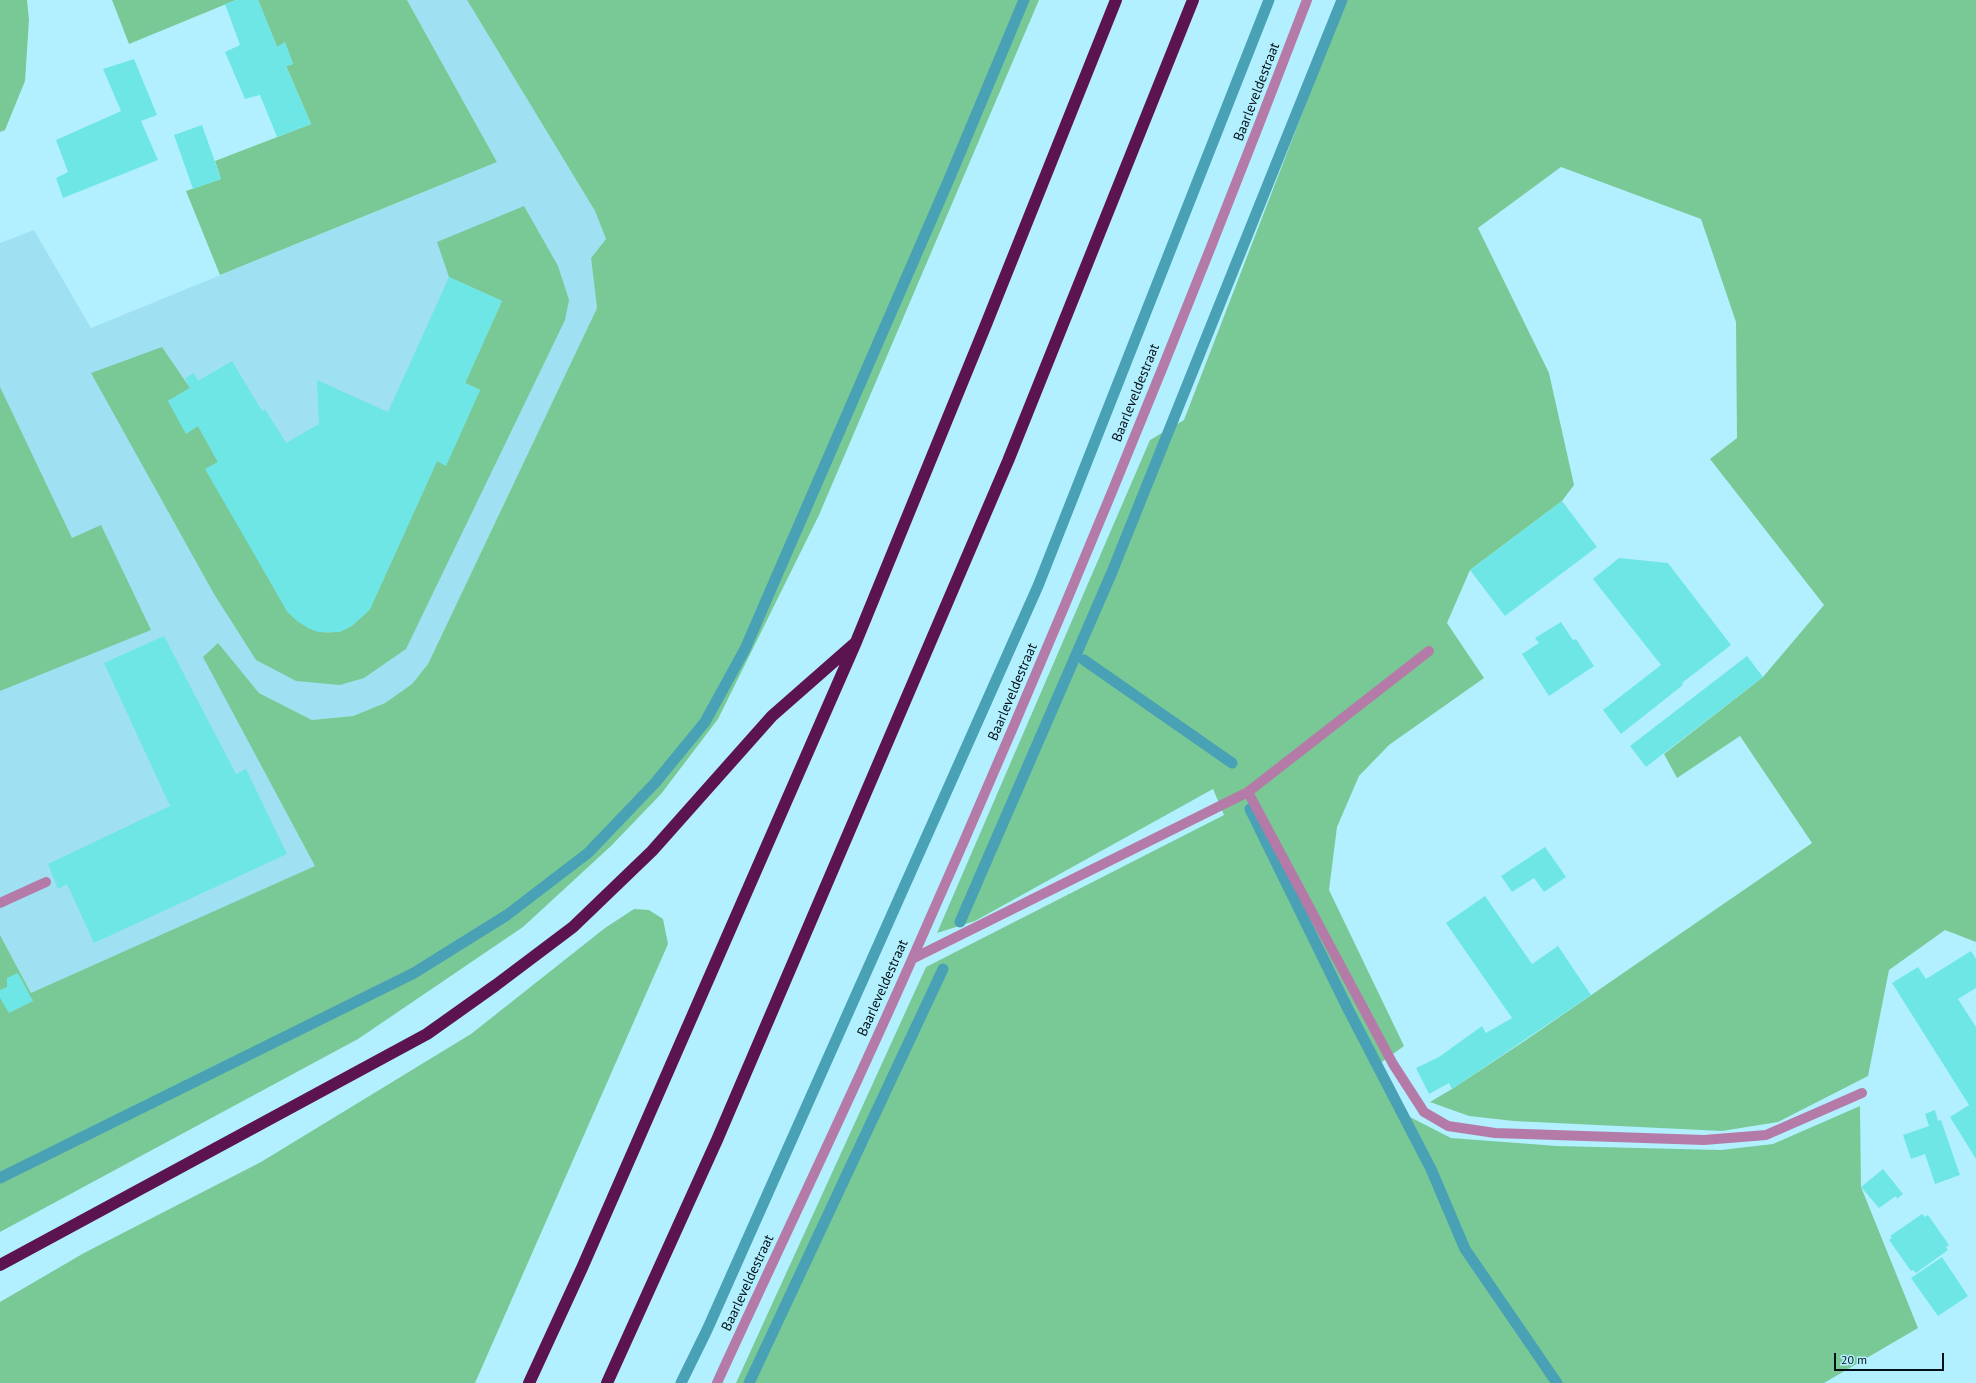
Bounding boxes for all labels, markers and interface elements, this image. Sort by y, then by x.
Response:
street label: Baarleveldestraat [1230,40,1284,144]
street label: Baarleveldestraat [1109,342,1163,444]
street label: Baarleveldestraat [985,641,1041,743]
street label: Baarleveldestraat [854,937,912,1039]
street label: Baarleveldestraat [718,1232,778,1334]
scale bar [1836,1345,1946,1371]
text: 20 m [1841,1352,1867,1367]

